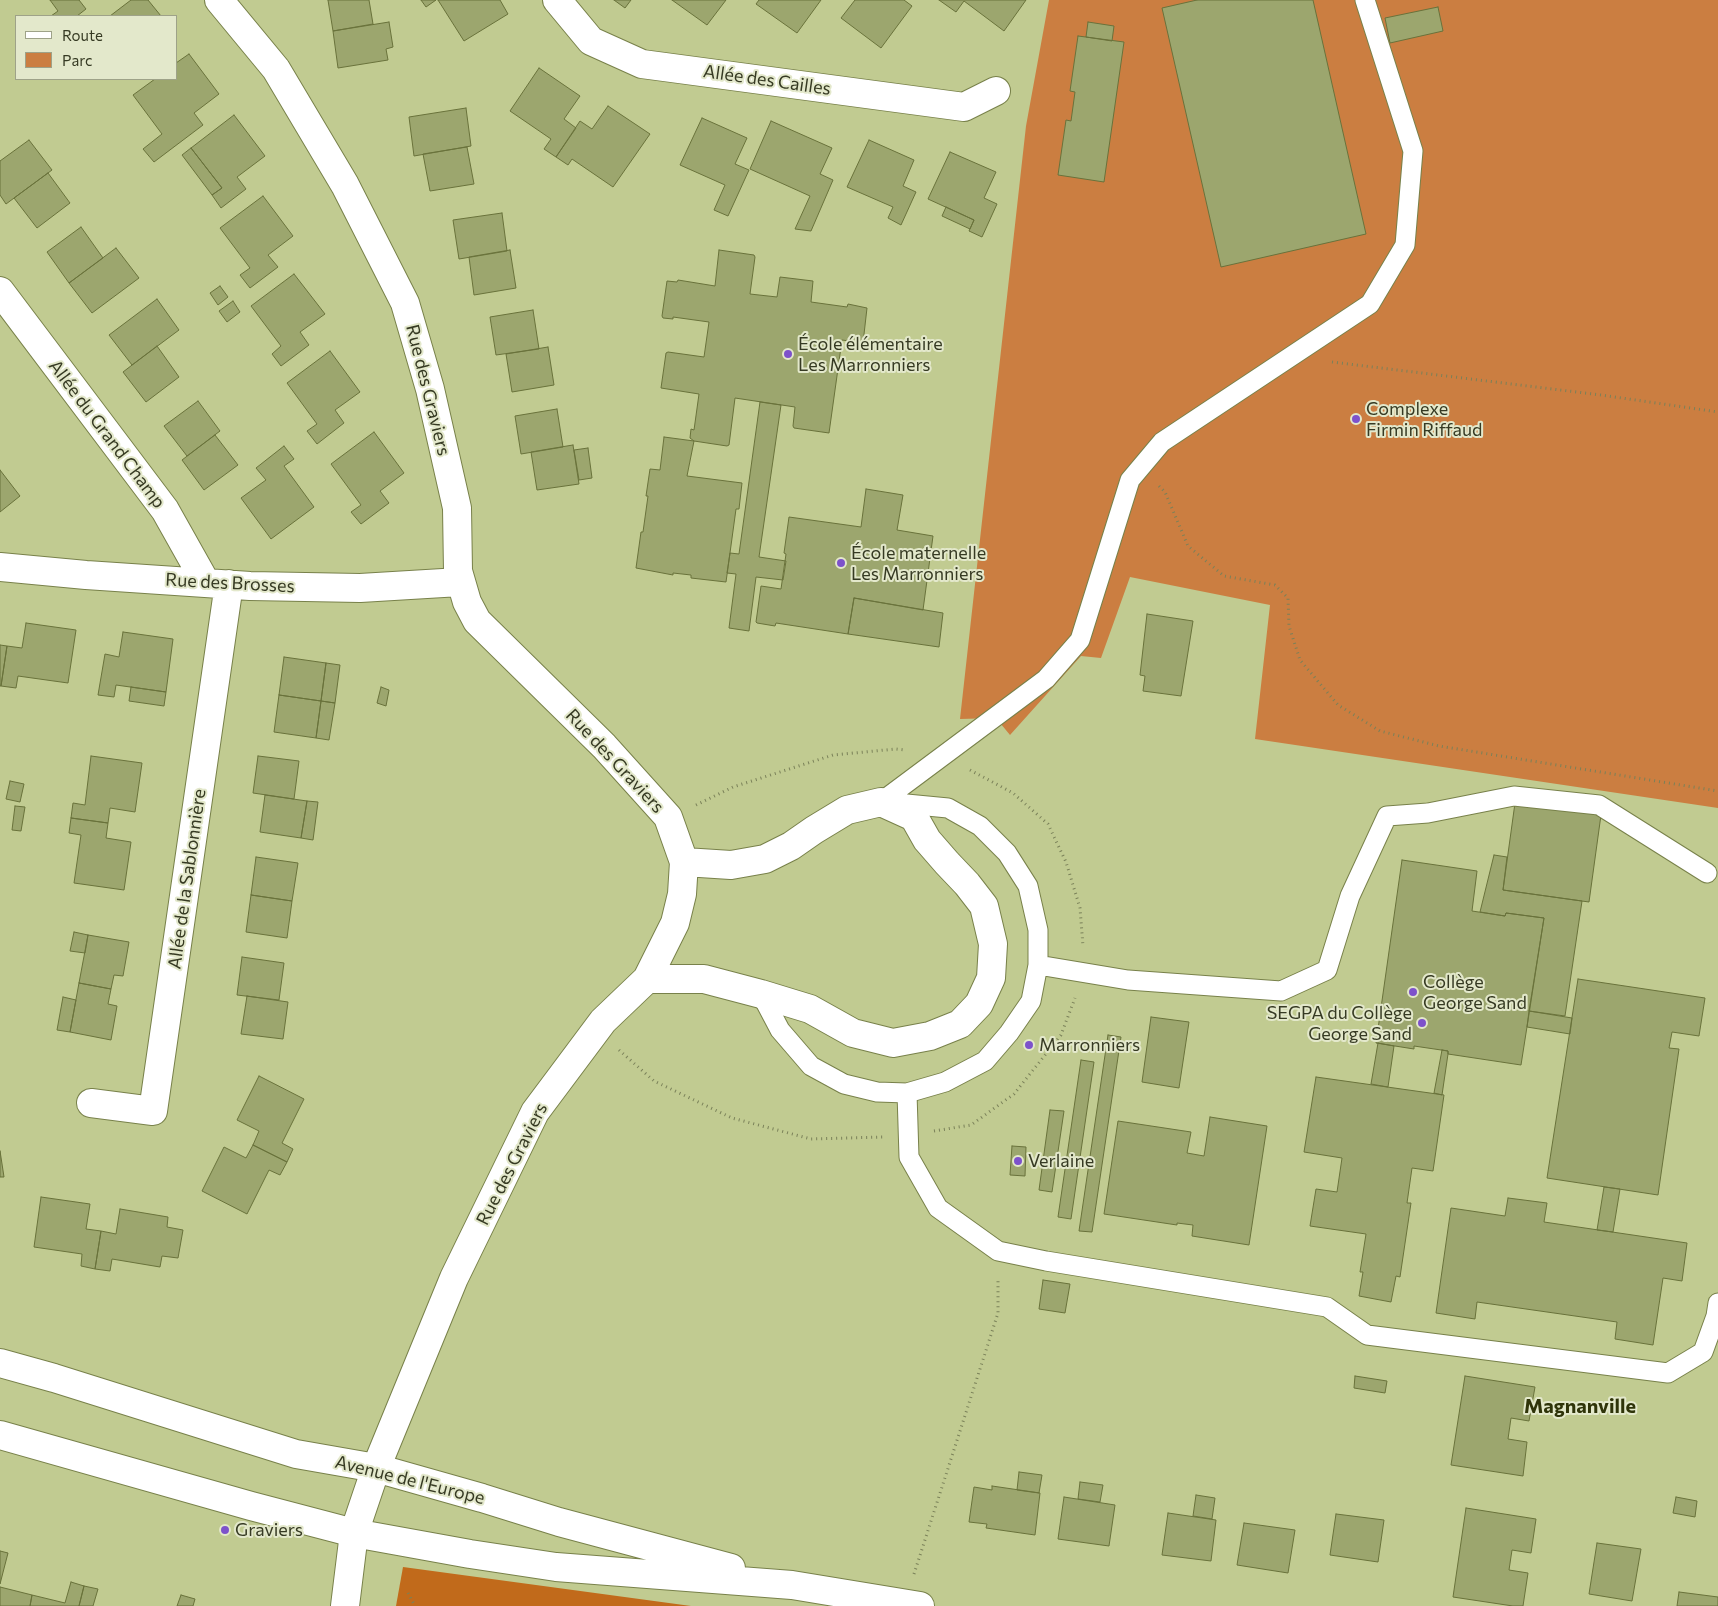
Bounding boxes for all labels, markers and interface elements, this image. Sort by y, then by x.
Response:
legend [15,15,178,80]
text: Route [62,26,103,44]
text: Parc [62,51,92,69]
street label: Allée des Cailles [702,60,832,100]
street label: Rue des Graviers [401,322,455,458]
place label: École élémentaire Les Marronniers [798,333,943,376]
marker: École élémentaire Les Marronniers [782,348,794,360]
street label: Allée du Grand Champ [44,356,170,512]
place label: Complexe Firmin Riffaud [1366,398,1482,440]
marker: Complexe Firmin Riffaud [1350,413,1362,425]
place label: École maternelle Les Marronniers [851,542,986,584]
marker: École maternelle Les Marronniers [835,557,847,569]
street label: Rue des Brosses [165,569,295,597]
street label: Rue des Graviers [561,705,669,817]
street label: Allée de la Sablonnière [164,787,210,971]
place label: Collège George Sand [1423,971,1527,1014]
marker: Collège George Sand [1407,986,1419,998]
place label: SEGPA du Collège George Sand [1267,1002,1412,1044]
marker: SEGPA du Collège George Sand [1416,1017,1428,1029]
place label: Marronniers [1039,1034,1140,1056]
marker: Marronniers [1023,1039,1035,1051]
street label: Rue des Graviers [472,1099,552,1229]
place label: Verlaine [1028,1150,1094,1172]
marker: Verlaine [1012,1155,1024,1167]
district label: Magnanville [1524,1394,1636,1418]
street label: Avenue de l'Europe [333,1451,487,1509]
place label: Graviers [235,1519,303,1541]
marker: Graviers [219,1524,231,1536]

